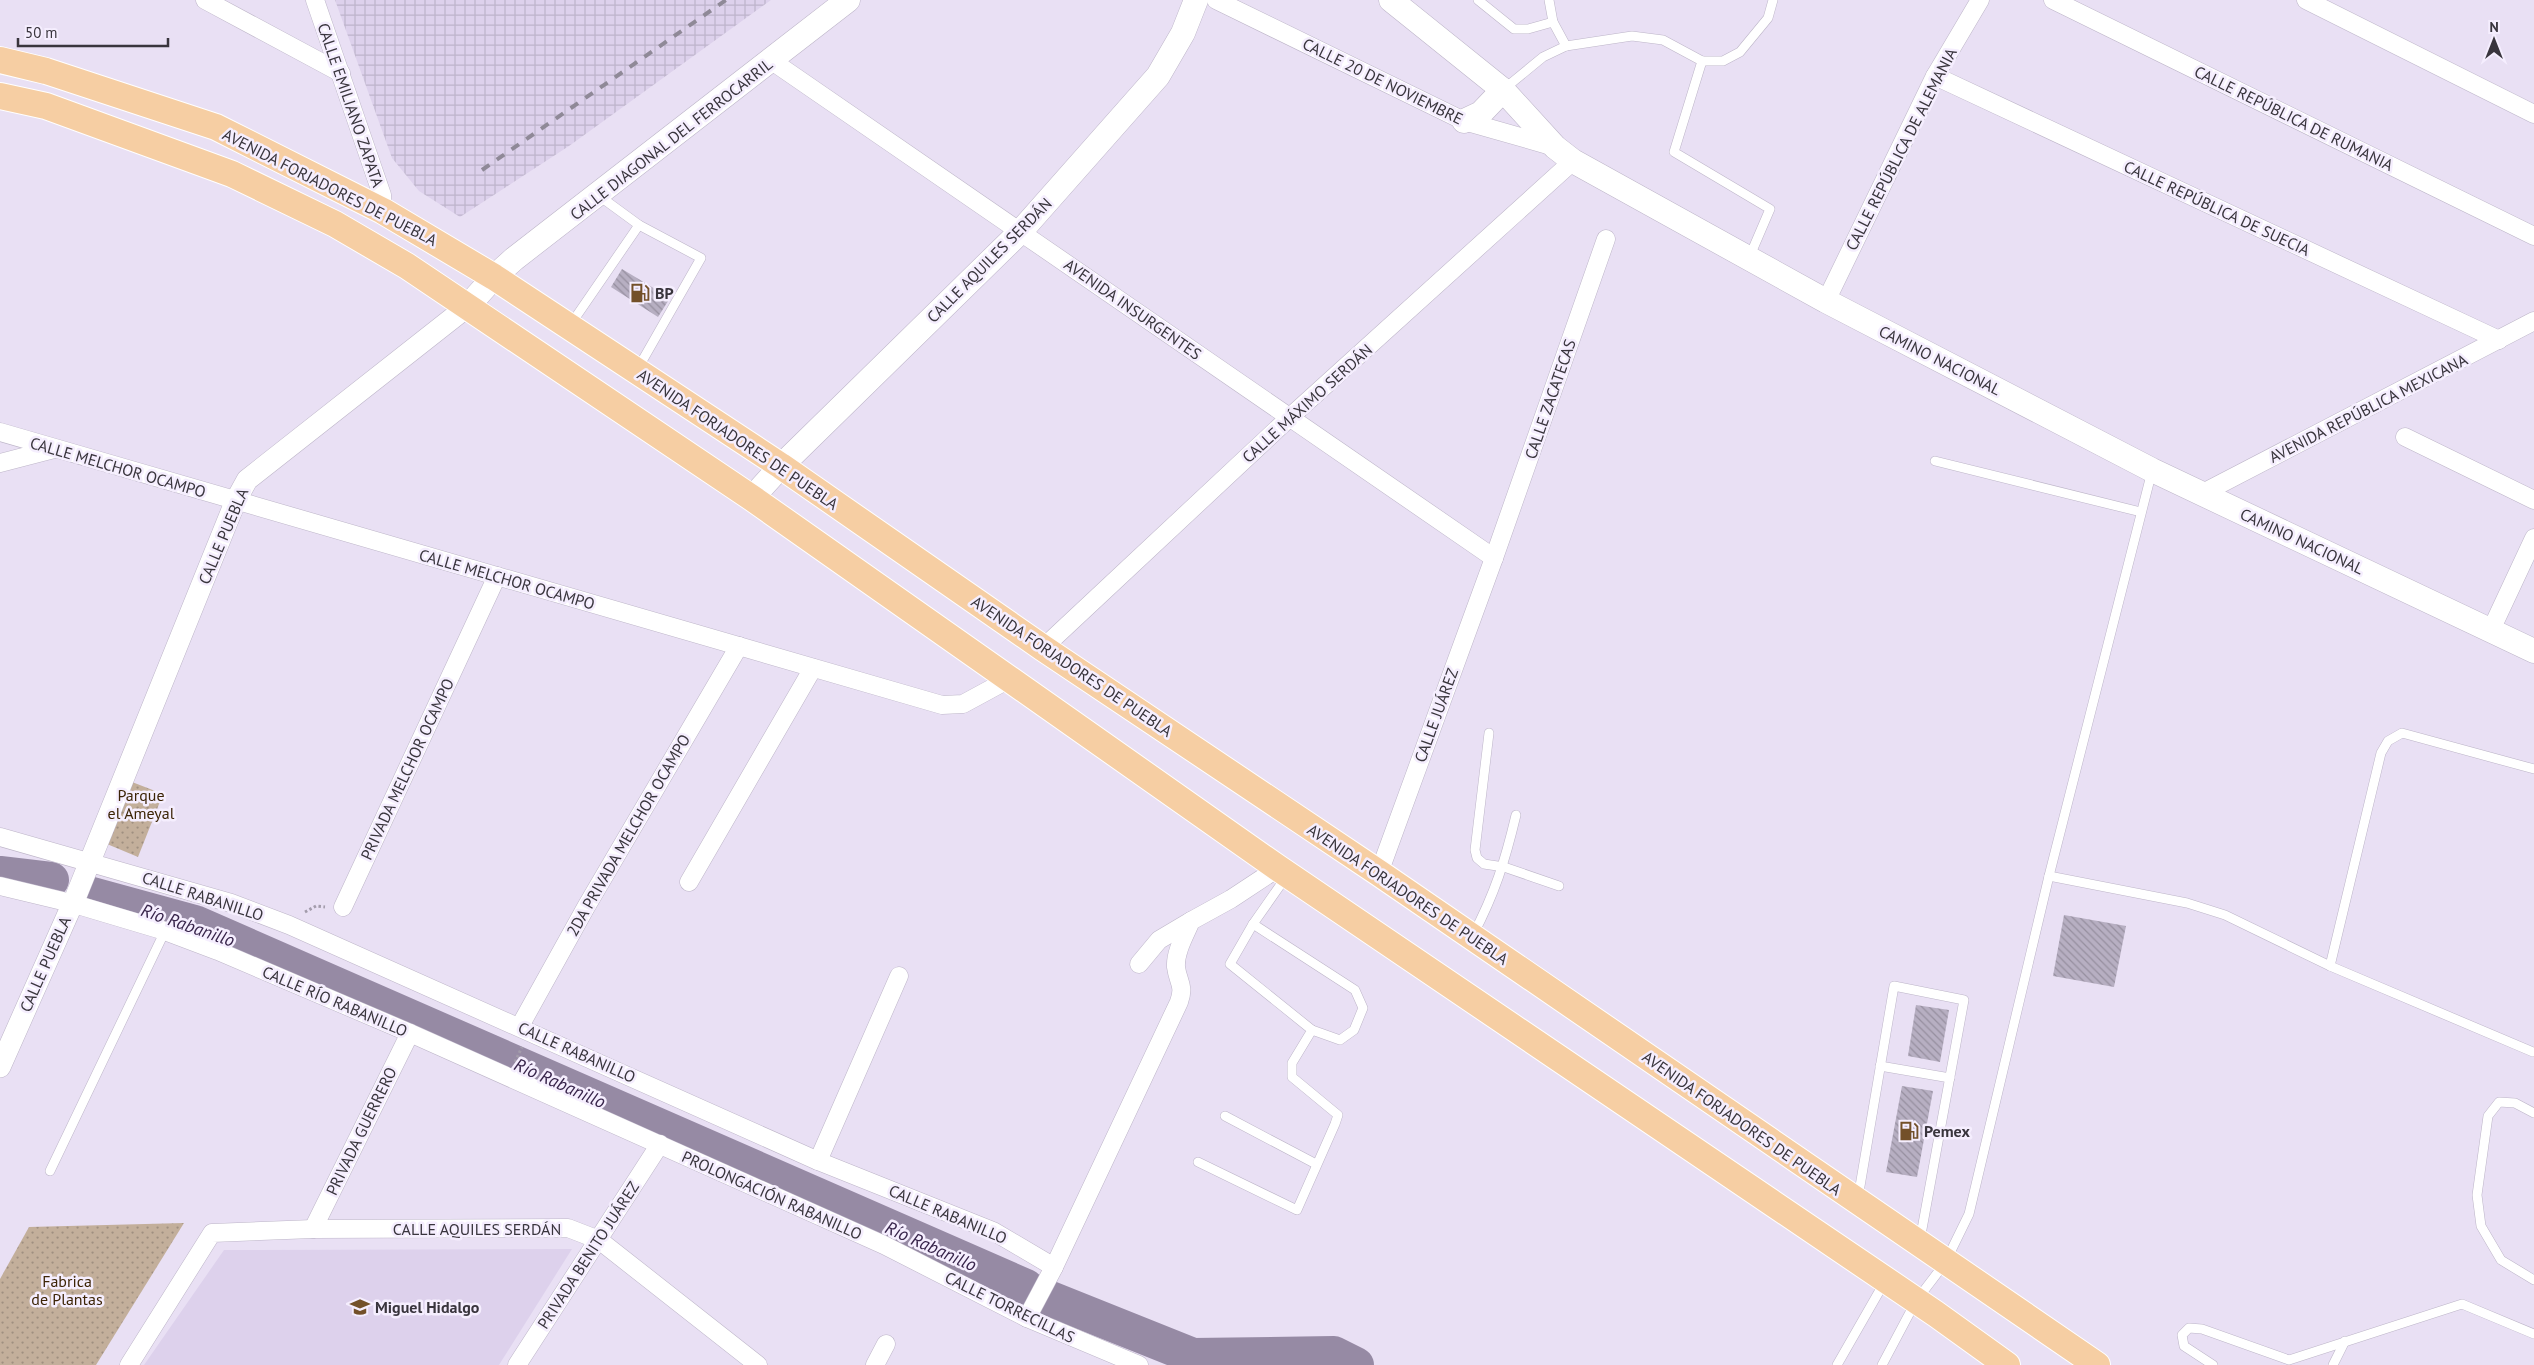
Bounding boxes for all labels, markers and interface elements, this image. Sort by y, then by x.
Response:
scale bar [18,15,168,47]
north arrow [2469,15,2519,65]
text: N [2489,18,2499,36]
street label: CALLE EMILIANO ZAPATA [313,20,389,190]
text: 50 m [25,23,58,42]
street label: CALLE 20 DE NOVIEMBRE [1299,33,1467,129]
street label: CALLE REPÚBLICA DE ALEMANIA [1841,44,1961,254]
street label: CALLE DIAGONAL DEL FERROCARRIL [566,54,776,224]
street label: CALLE REPÚBLICA DE RUMANIA [2191,61,2397,175]
street label: AVENIDA FORJADORES DE PUEBLA [219,124,441,250]
street label: CALLE REPÚBLICA DE SUECIA [2121,156,2314,260]
street label: CALLE AQUILES SERDÁN [922,193,1056,327]
street label: AVENIDA INSURGENTES [1060,254,1206,364]
fuel station icon: BP [629,282,651,304]
place label: BP [655,283,674,303]
street label: CAMINO NACIONAL [1876,321,2004,399]
street label: CALLE ZACATECAS [1520,336,1580,462]
street label: CALLE MÁXIMO SERDÁN [1238,339,1376,467]
street label: AVENIDA REPÚBLICA MEXICANA [2265,349,2471,467]
street label: AVENIDA FORJADORES DE PUEBLA [634,364,843,514]
street label: CALLE MELCHOR OCAMPO [28,432,208,502]
street label: CALLE PUEBLA [194,484,252,587]
street label: CAMINO NACIONAL [2237,504,2367,578]
street label: CALLE MELCHOR OCAMPO [417,544,597,614]
street label: AVENIDA FORJADORES DE PUEBLA [968,591,1177,741]
street label: CALLE JUÁREZ [1410,665,1462,765]
street label: PRIVADA MELCHOR OCAMPO [356,675,458,863]
street label: 2DA PRIVADA MELCHOR OCAMPO [562,730,694,940]
park label: Parque el Ameyal [108,785,175,823]
street label: AVENIDA FORJADORES DE PUEBLA [1304,819,1513,969]
street label: CALLE RABANILLO [140,867,266,925]
water label: Río Rabanillo [138,898,238,952]
street label: CALLE PUEBLA [15,913,75,1015]
street label: CALLE RÍO RABANILLO [259,961,411,1041]
street label: CALLE RABANILLO [515,1017,639,1087]
street label: AVENIDA FORJADORES DE PUEBLA [1639,1047,1846,1200]
water label: Río Rabanillo [511,1053,609,1113]
street label: PRIVADA GUERRERO [321,1064,401,1198]
fuel station icon: Pemex [1898,1120,1920,1142]
place label: Pemex [1924,1121,1970,1141]
street label: PROLONGACIÓN RABANILLO [679,1146,865,1244]
street label: PRIVADA BENITO JUÁREZ [533,1177,643,1332]
street label: CALLE RABANILLO [886,1180,1010,1248]
water label: Río Rabanillo [882,1216,980,1276]
street label: CALLE AQUILES SERDÁN [393,1219,561,1239]
street label: CALLE TORRECILLAS [942,1267,1078,1347]
park label: Fabrica de Plantas [31,1271,103,1309]
school or university icon: Miguel Hidalgo [349,1296,371,1318]
place label: Miguel Hidalgo [375,1297,480,1317]

